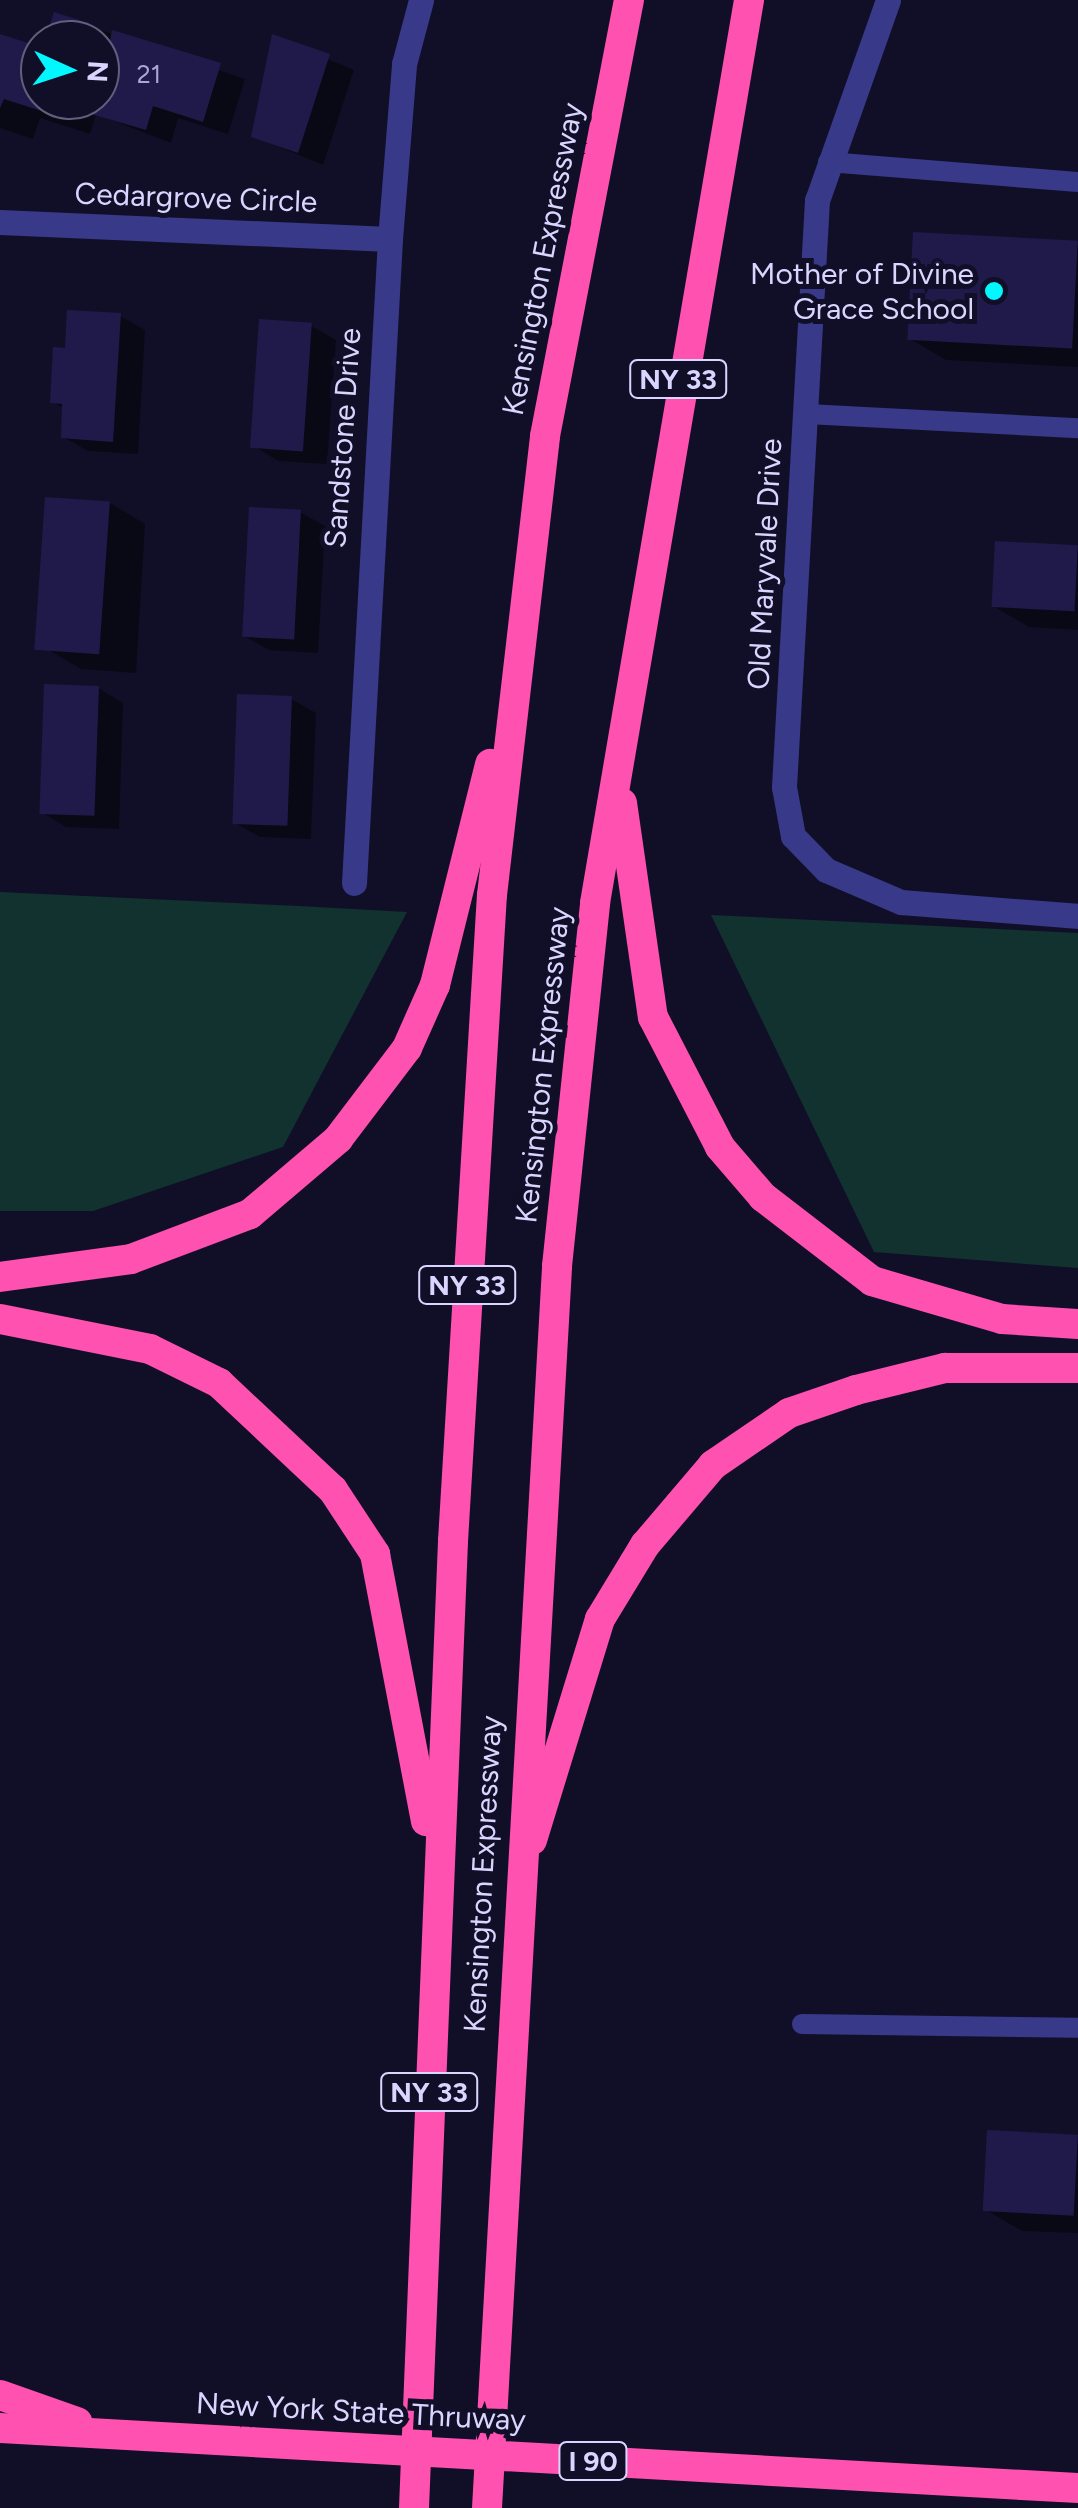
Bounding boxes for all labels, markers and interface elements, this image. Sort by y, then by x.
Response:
north arrow [20,20,120,120]
house number: 21 [137,59,161,89]
text: N [80,60,116,83]
street label: Kensington Expressway [495,100,591,418]
street label: Cedargrove Circle [74,176,318,220]
place label: Mother of Divine Grace School [750,256,974,326]
marker: Mother of Divine Grace School [983,280,1005,302]
street label: Sandstone Drive [317,327,369,549]
road number: NY 33 [628,356,728,402]
street label: Old Maryvale Drive [740,437,790,691]
street label: Kensington Expressway [509,905,577,1225]
road number: NY 33 [417,1262,517,1308]
street label: Kensington Expressway [457,1715,509,2033]
road number: NY 33 [379,2069,479,2115]
street label: New York State Thruway [195,2385,527,2439]
road number: I 90 [558,2438,628,2484]

